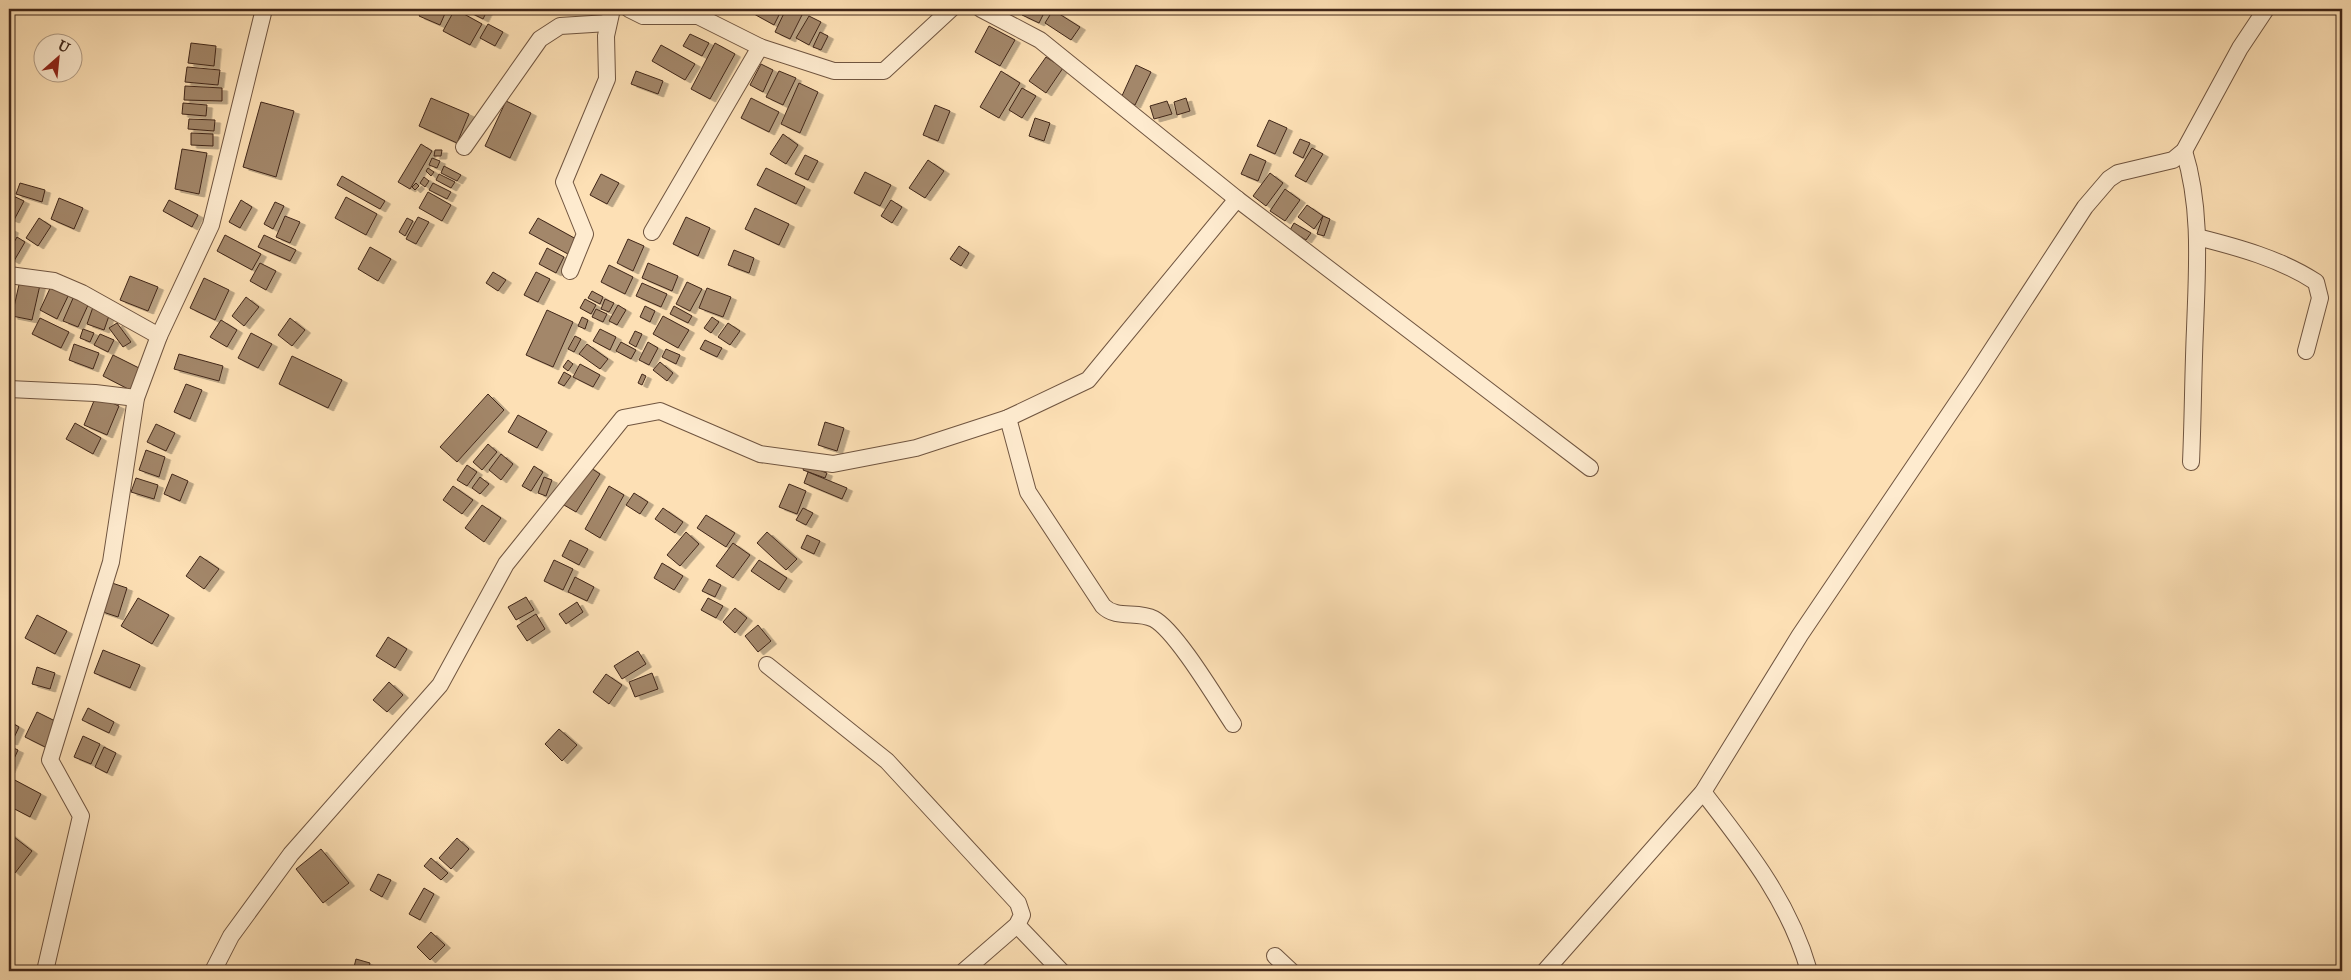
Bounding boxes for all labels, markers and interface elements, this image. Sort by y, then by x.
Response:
north arrow [32,32,82,82]
text: U [55,37,73,57]

